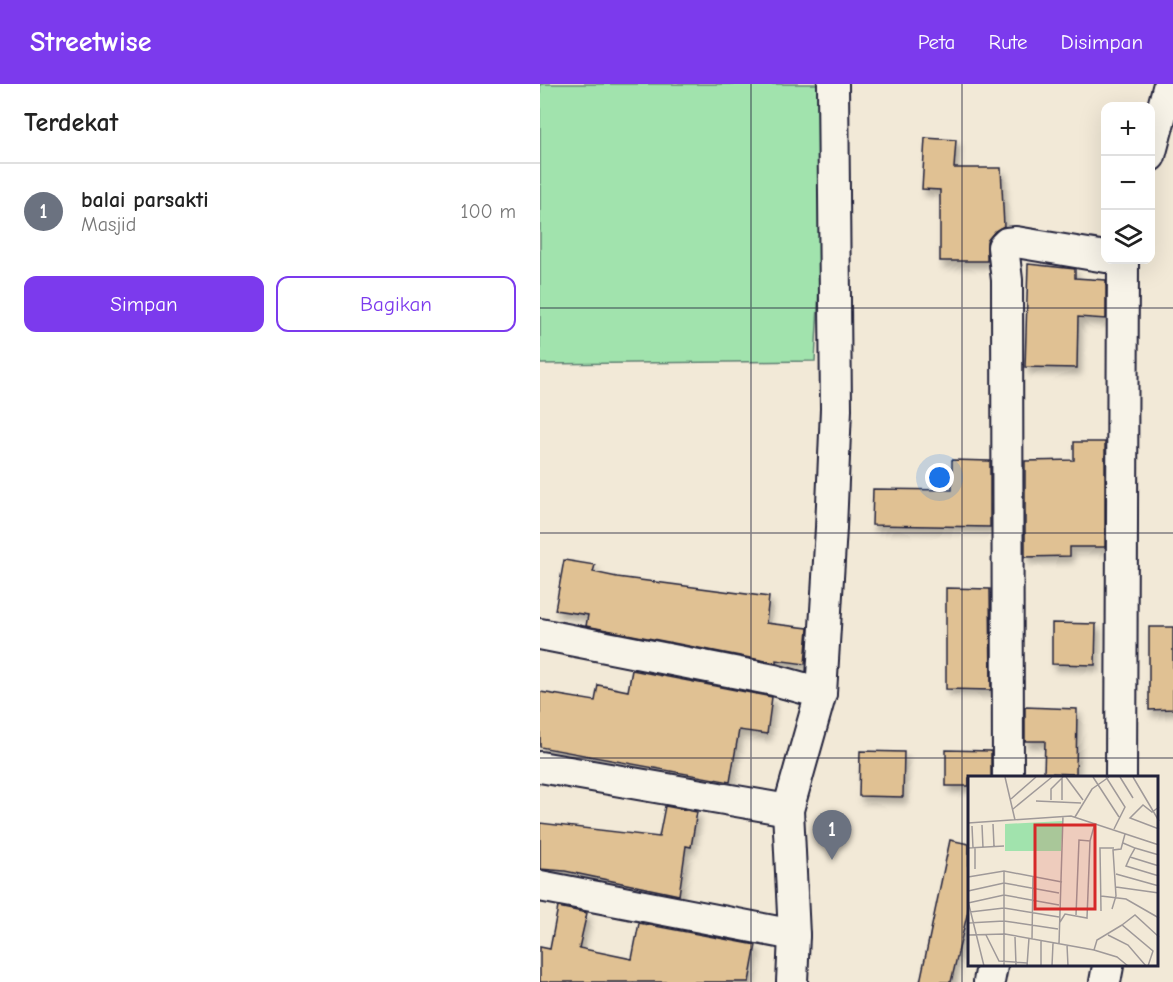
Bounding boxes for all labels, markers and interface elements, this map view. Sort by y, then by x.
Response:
text: Streetwise [30,26,151,58]
text: Peta [918,30,955,54]
text: Rute [988,30,1028,54]
text: Disimpan [1061,30,1143,54]
map controls [1101,102,1155,264]
button: + [1101,102,1155,156]
text: Terdekat [24,108,118,138]
button: − [1101,156,1155,210]
text: balai parsakti [81,187,209,213]
text: 1 [40,200,47,223]
text: 100 m [461,200,516,223]
button: layers [1101,210,1155,264]
text: Masjid [81,213,136,236]
button: Simpan [24,276,264,332]
button: Bagikan [276,276,516,332]
your location [925,463,954,492]
inset map [968,776,1158,967]
pin: 1 [812,810,852,860]

